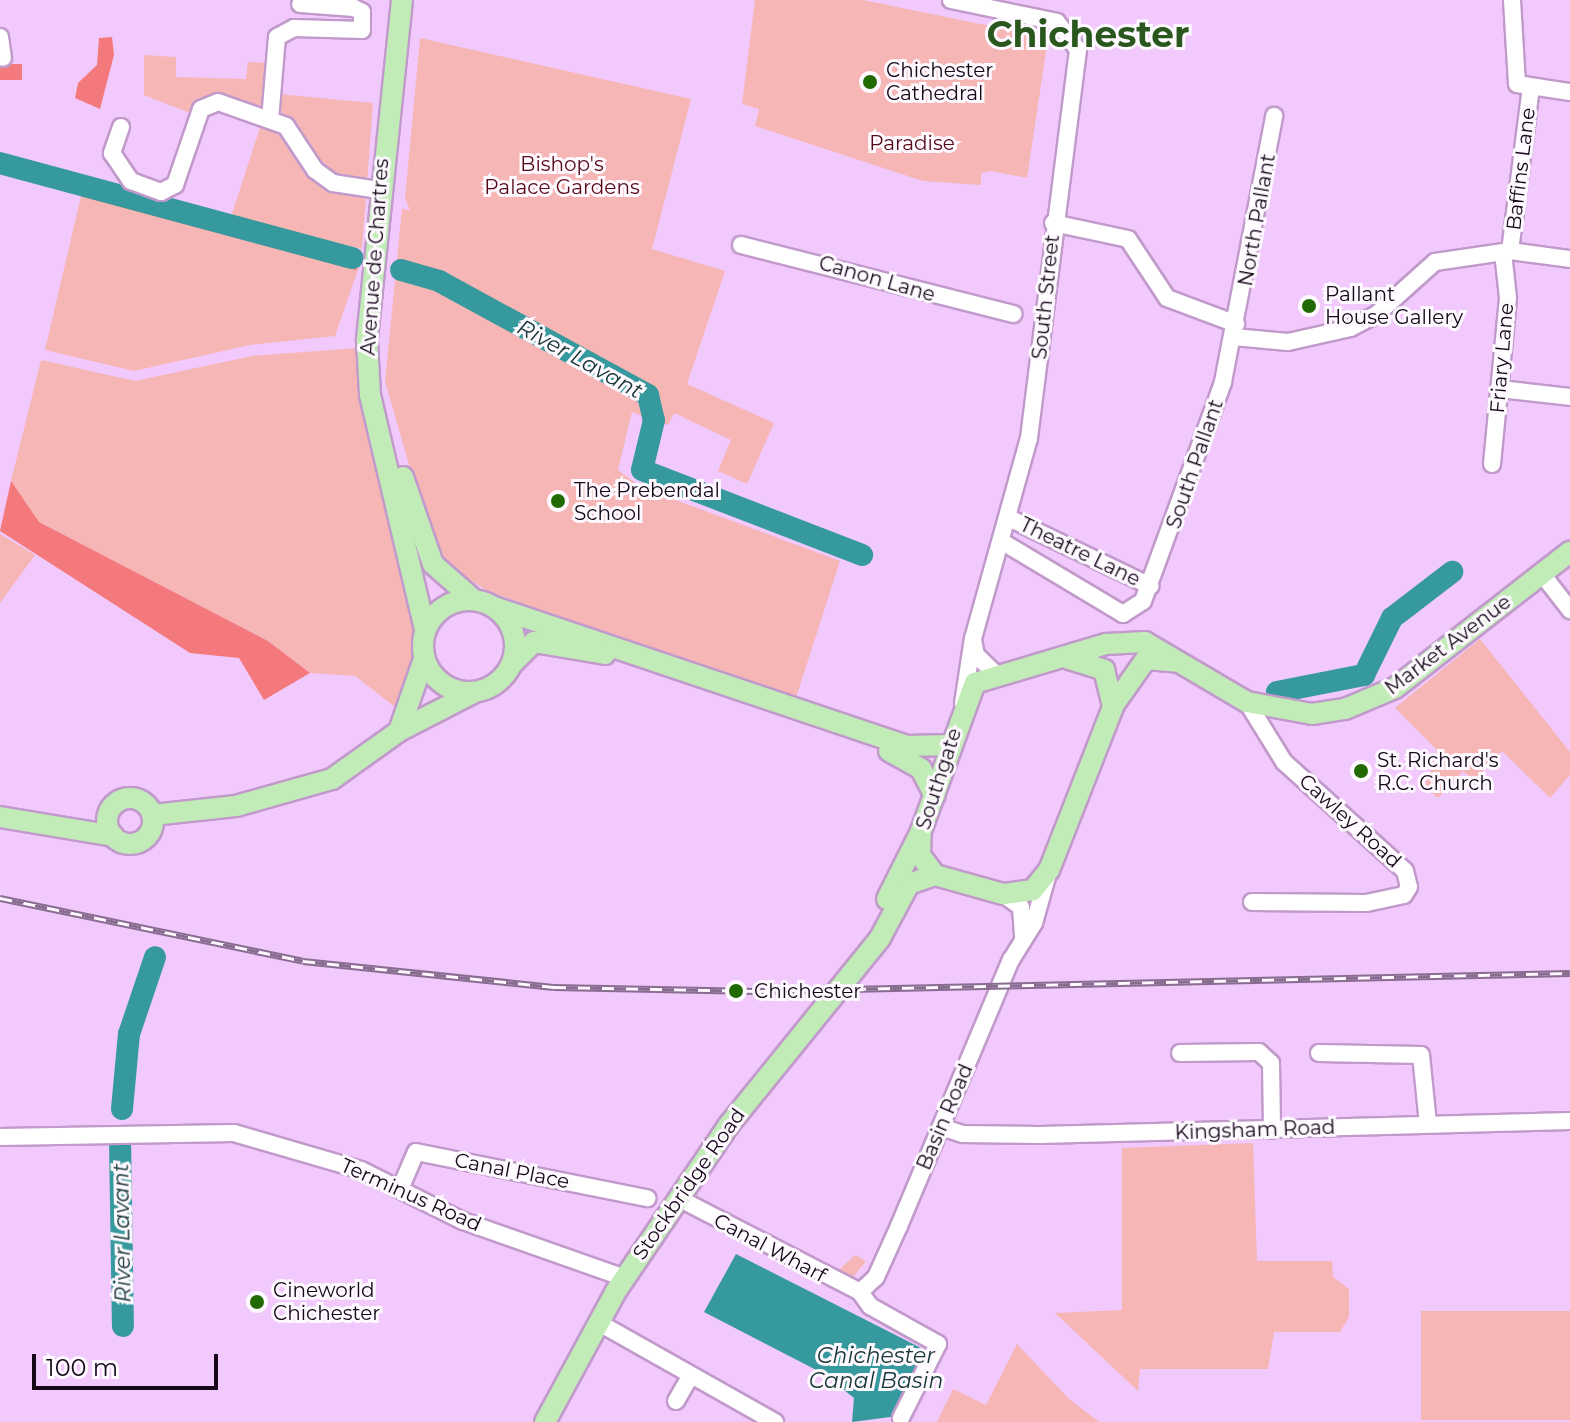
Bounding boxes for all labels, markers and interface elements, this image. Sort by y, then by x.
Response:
district label: Chichester [986,13,1190,57]
place label: Chichester Cathedral [886,58,993,105]
marker: Chichester Cathedral [861,73,879,91]
street label: Baffins Lane [1502,106,1540,232]
park label: Paradise [869,131,955,155]
park label: Bishop's Palace Gardens [484,152,640,199]
street label: North Pallant [1234,152,1280,288]
street label: Avenue de Chartres [356,158,394,356]
street label: South Street [1028,233,1064,361]
street label: Canon Lane [816,251,938,307]
place label: Pallant House Gallery [1325,282,1463,329]
marker: Pallant House Gallery [1300,297,1318,315]
street label: Friary Lane [1485,302,1519,414]
water label: River Lavant [513,314,647,404]
street label: South Pallant [1162,396,1228,532]
place label: The Prebendal School [574,478,720,525]
marker: The Prebendal School [549,492,567,510]
street label: Theatre Lane [1016,513,1144,591]
street label: Market Avenue [1380,590,1516,700]
street label: Southgate [911,725,967,833]
place label: St. Richard's R.C. Church [1377,748,1498,795]
marker: St. Richard's R.C. Church [1352,762,1370,780]
street label: Cawley Road [1294,769,1406,873]
place label: Chichester [754,979,861,1003]
marker: Chichester [725,980,747,1002]
street label: Basin Road [912,1060,978,1174]
street label: Stockbridge Road [628,1104,750,1264]
street label: Kingsham Road [1174,1115,1336,1145]
street label: Canal Place [453,1148,571,1194]
street label: Terminus Road [337,1153,485,1237]
water label: River Lavant [108,1163,136,1303]
street label: Canal Wharf [710,1208,830,1288]
place label: Cineworld Chichester [273,1278,380,1325]
marker: Cineworld Chichester [248,1293,266,1311]
scale bar [36,1338,222,1388]
water label: Chichester Canal Basin [809,1342,943,1394]
text: 100 m [46,1353,118,1382]

